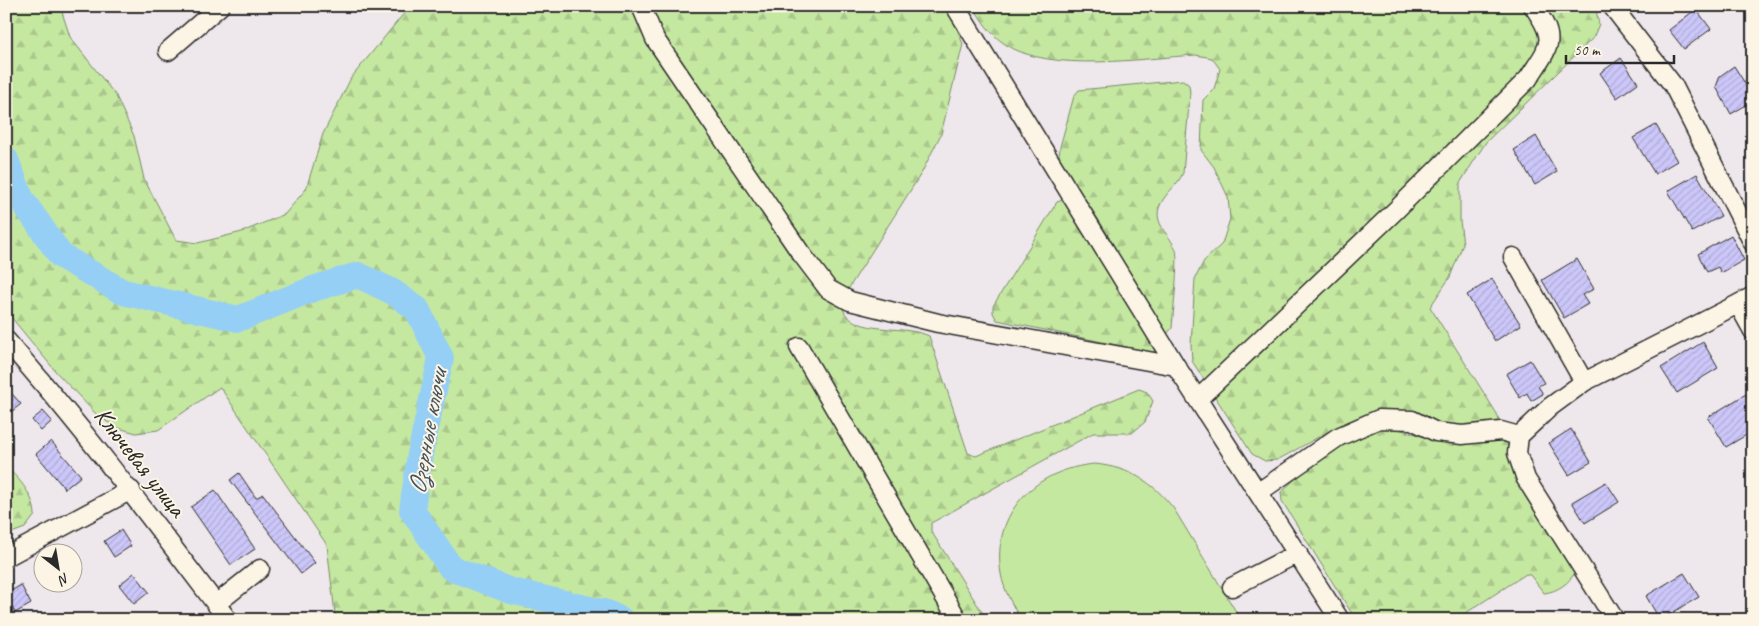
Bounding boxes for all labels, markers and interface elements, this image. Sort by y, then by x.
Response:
scale bar [1566,32,1674,64]
text: 50 m [1574,41,1601,60]
water label: Озерные ключи [400,363,455,497]
street label: Ключевая улица [87,400,194,525]
north arrow [32,544,82,594]
text: N [54,569,73,589]

